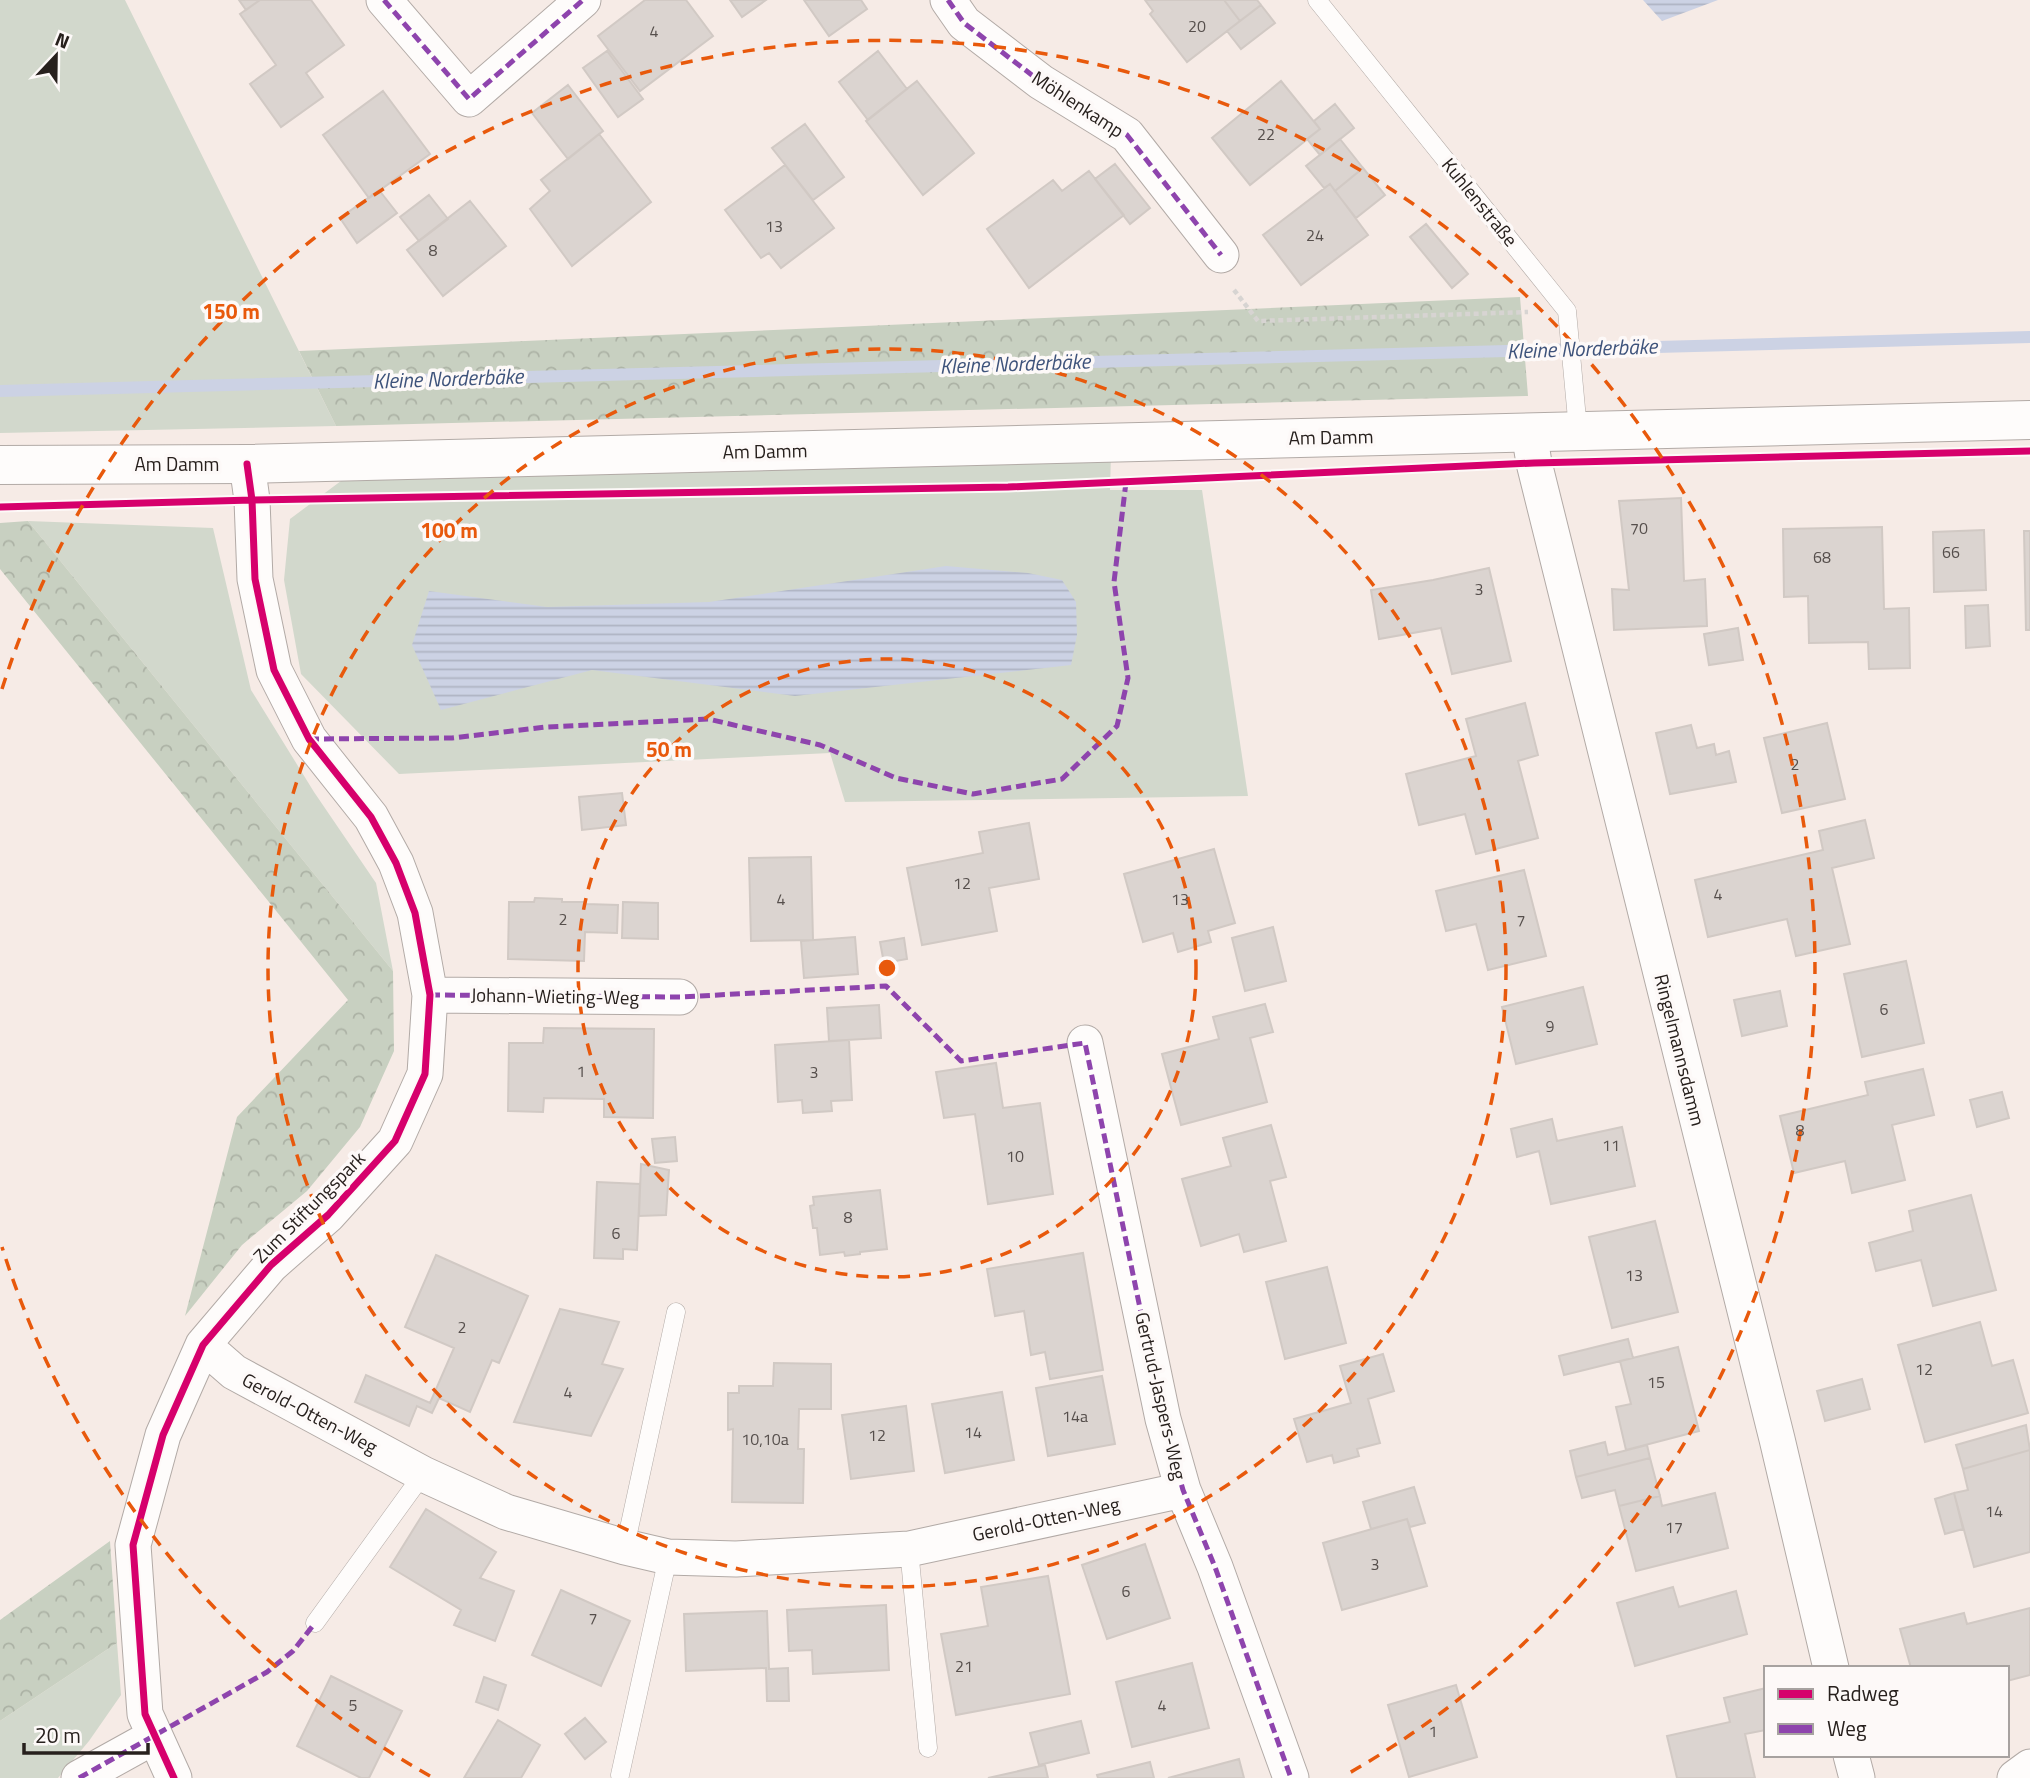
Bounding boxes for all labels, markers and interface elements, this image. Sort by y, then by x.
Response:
house number: 20 [1188,14,1206,38]
house number: 4 [650,19,659,43]
north arrow [21,21,91,91]
text: N [51,24,74,56]
street label: Möhlenkamp [1026,63,1130,144]
house number: 22 [1257,122,1275,146]
street label: Kuhlenstraße [1435,151,1525,252]
house number: 13 [765,214,783,238]
house number: 24 [1306,223,1324,247]
house number: 8 [429,238,438,262]
text: 150 m [202,295,260,327]
water label: Kleine Norderbäke [1506,329,1659,367]
water label: Kleine Norderbäke [939,344,1092,382]
water label: Kleine Norderbäke [372,359,525,397]
street label: Am Damm [1288,421,1374,452]
street label: Am Damm [722,435,808,466]
street label: Am Damm [135,449,219,478]
text: 100 m [420,514,478,546]
house number: 70 [1630,516,1648,540]
house number: 66 [1942,540,1960,564]
house number: 68 [1813,545,1831,569]
house number: 3 [1475,577,1483,601]
text: 50 m [646,733,692,765]
house number: 2 [1791,752,1799,776]
house number: 12 [953,871,971,895]
house number: 4 [1714,882,1723,906]
house number: 4 [777,887,786,911]
house number: 13 [1171,887,1189,911]
house number: 2 [559,907,567,931]
house number: 7 [1517,908,1525,932]
centre of rings [875,956,899,980]
street label: Ringelmannsdamm [1648,971,1713,1129]
street label: Johann-Wieting-Weg [471,980,640,1011]
house number: 6 [1880,997,1889,1021]
house number: 9 [1546,1014,1555,1038]
house number: 1 [577,1059,585,1083]
house number: 3 [810,1060,818,1084]
house number: 8 [1796,1118,1805,1142]
house number: 11 [1602,1133,1620,1157]
street label: Zum Stiftungspark [246,1144,371,1269]
house number: 10 [1006,1144,1024,1168]
house number: 8 [844,1205,853,1229]
house number: 6 [612,1221,621,1245]
house number: 13 [1625,1263,1643,1287]
street label: Gertrud-Jaspers-Weg [1128,1309,1195,1483]
house number: 2 [458,1315,466,1339]
house number: 12 [1915,1357,1933,1381]
street label: Gerold-Otten-Weg [237,1365,383,1461]
house number: 15 [1647,1370,1665,1394]
house number: 4 [564,1380,573,1404]
house number: 14a [1062,1404,1088,1428]
house number: 14 [964,1420,982,1444]
house number: 12 [868,1423,886,1447]
house number: 10,10a [741,1427,789,1451]
street label: Gerold-Otten-Weg [970,1489,1122,1548]
house number: 14 [1985,1499,2003,1523]
house number: 17 [1665,1515,1683,1539]
house number: 3 [1371,1552,1379,1576]
house number: 6 [1122,1579,1131,1603]
house number: 7 [589,1606,597,1630]
house number: 21 [955,1654,973,1678]
legend [1764,1666,2009,1757]
text: Radweg [1827,1677,1899,1709]
house number: 5 [349,1693,358,1717]
house number: 4 [1158,1693,1167,1717]
scale bar [24,1712,149,1756]
text: Weg [1827,1712,1867,1744]
text: 20 m [35,1719,81,1751]
house number: 1 [1429,1719,1437,1743]

